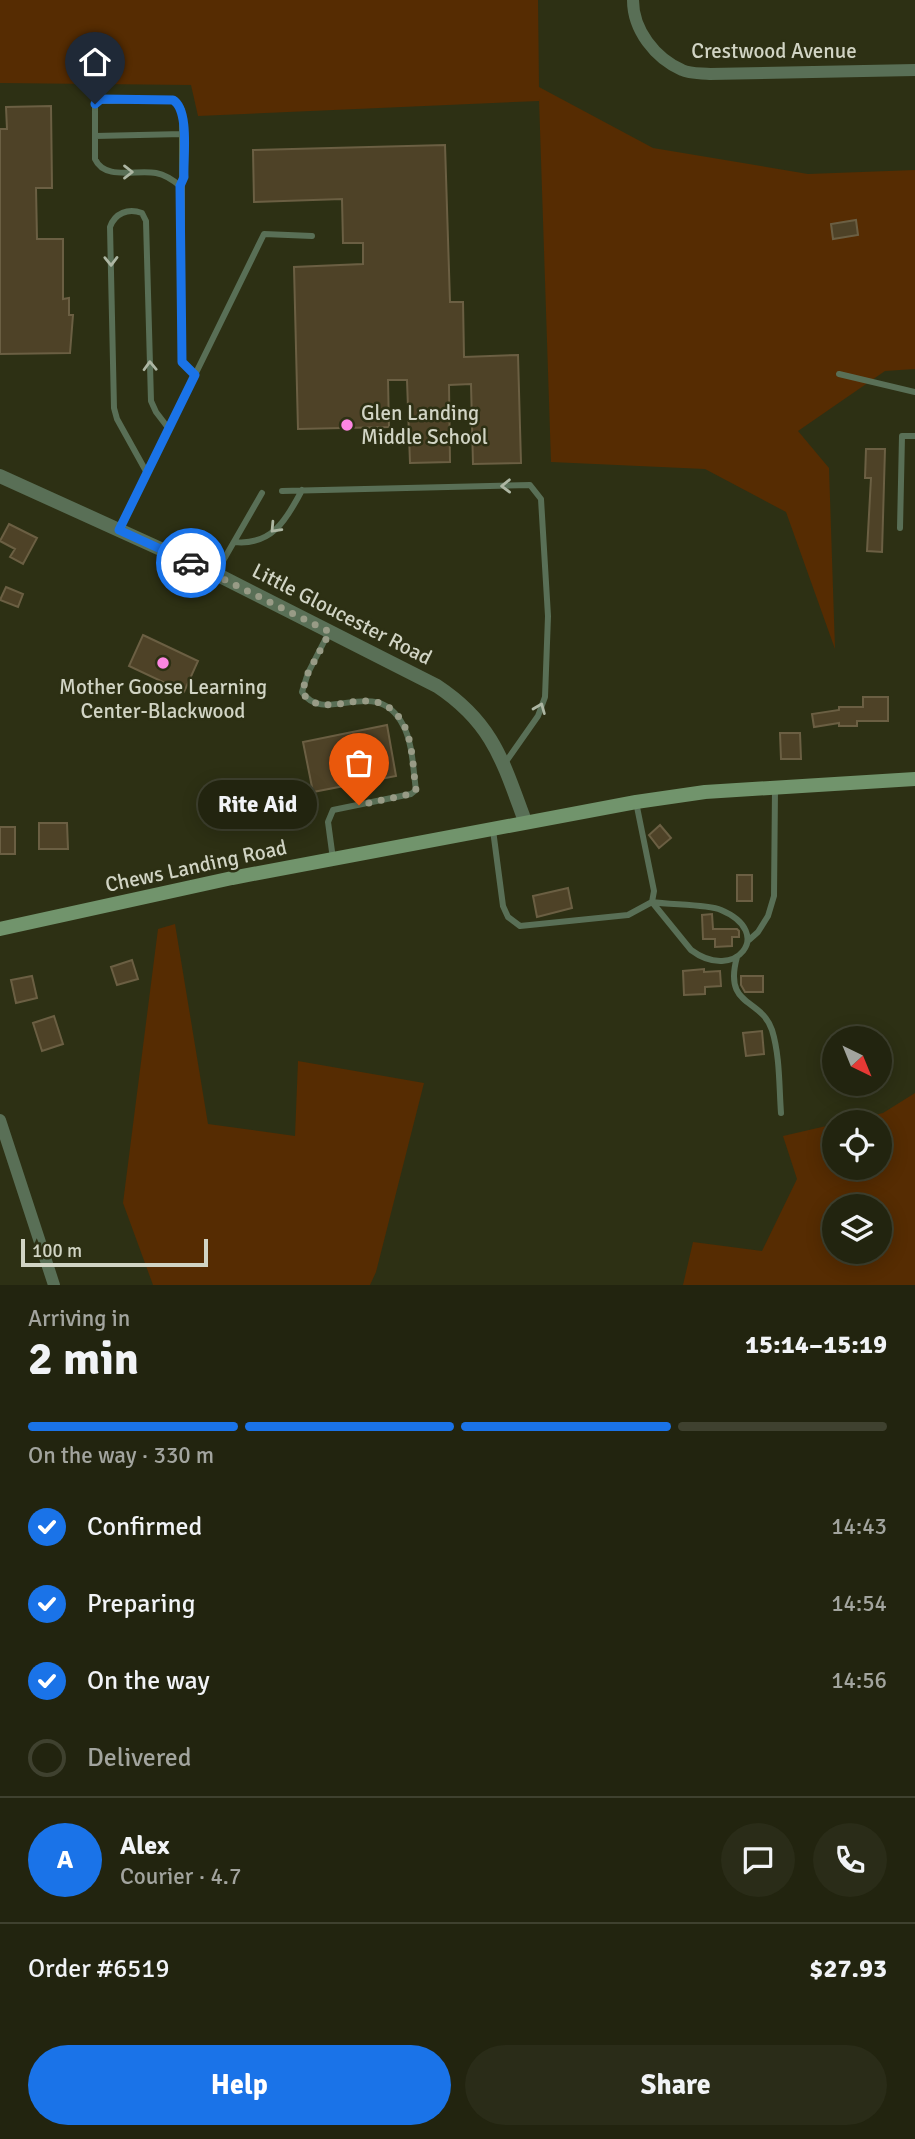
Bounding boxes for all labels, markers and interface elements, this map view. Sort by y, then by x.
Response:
pin [65,32,125,104]
street label: Crestwood Avenue [691,38,857,64]
icon: home [76,43,114,81]
one-way arrow [123,164,133,180]
one-way arrow [103,256,119,267]
one-way arrow [143,360,158,371]
place label: Glen Landing Middle School [361,400,488,450]
marker: Glen Landing Middle School [339,417,355,433]
one-way arrow [500,478,511,493]
one-way arrow [271,520,284,533]
courier [156,528,226,598]
icon: car [172,544,210,582]
street label: Little Gloucester Road [248,557,436,671]
marker: Mother Goose Learning Center-Blackwood [155,655,171,671]
place label: Mother Goose Learning Center-Blackwood [59,674,267,724]
one-way arrow [532,702,546,714]
pin [329,733,389,805]
icon: bag [340,744,378,782]
callout: Rite Aid [198,780,317,830]
text: Rite Aid [218,790,297,819]
street label: Chews Landing Road [103,834,289,898]
north arrow [822,1026,892,1096]
map controls [822,1026,892,1264]
button: locate [822,1110,892,1180]
button: layers [822,1194,892,1264]
scale bar [21,1236,208,1268]
text: 100 m [32,1239,82,1263]
text: Arriving in [28,1304,130,1333]
text: 15:14–15:19 [745,1329,887,1361]
text: 2 min [28,1331,139,1387]
text: On the way · 330 m [28,1441,214,1470]
icon: check [28,1508,66,1546]
text: Confirmed [87,1511,202,1543]
text: 14:43 [831,1512,887,1541]
icon: check [28,1585,66,1623]
text: Preparing [87,1588,195,1620]
text: 14:54 [831,1589,887,1618]
icon: check [28,1662,66,1700]
text: On the way [87,1665,210,1697]
text: 14:56 [831,1666,887,1695]
text: Delivered [87,1742,192,1774]
button: chat [721,1823,795,1897]
button: phone [813,1823,887,1897]
text: Alex [120,1830,170,1862]
text: A [57,1844,73,1876]
text: Courier · 4.7 [120,1862,241,1891]
text: Order #6519 [28,1953,169,1985]
text: $27.93 [809,1953,887,1985]
button: Help [28,2045,451,2125]
button: Share [465,2045,887,2125]

